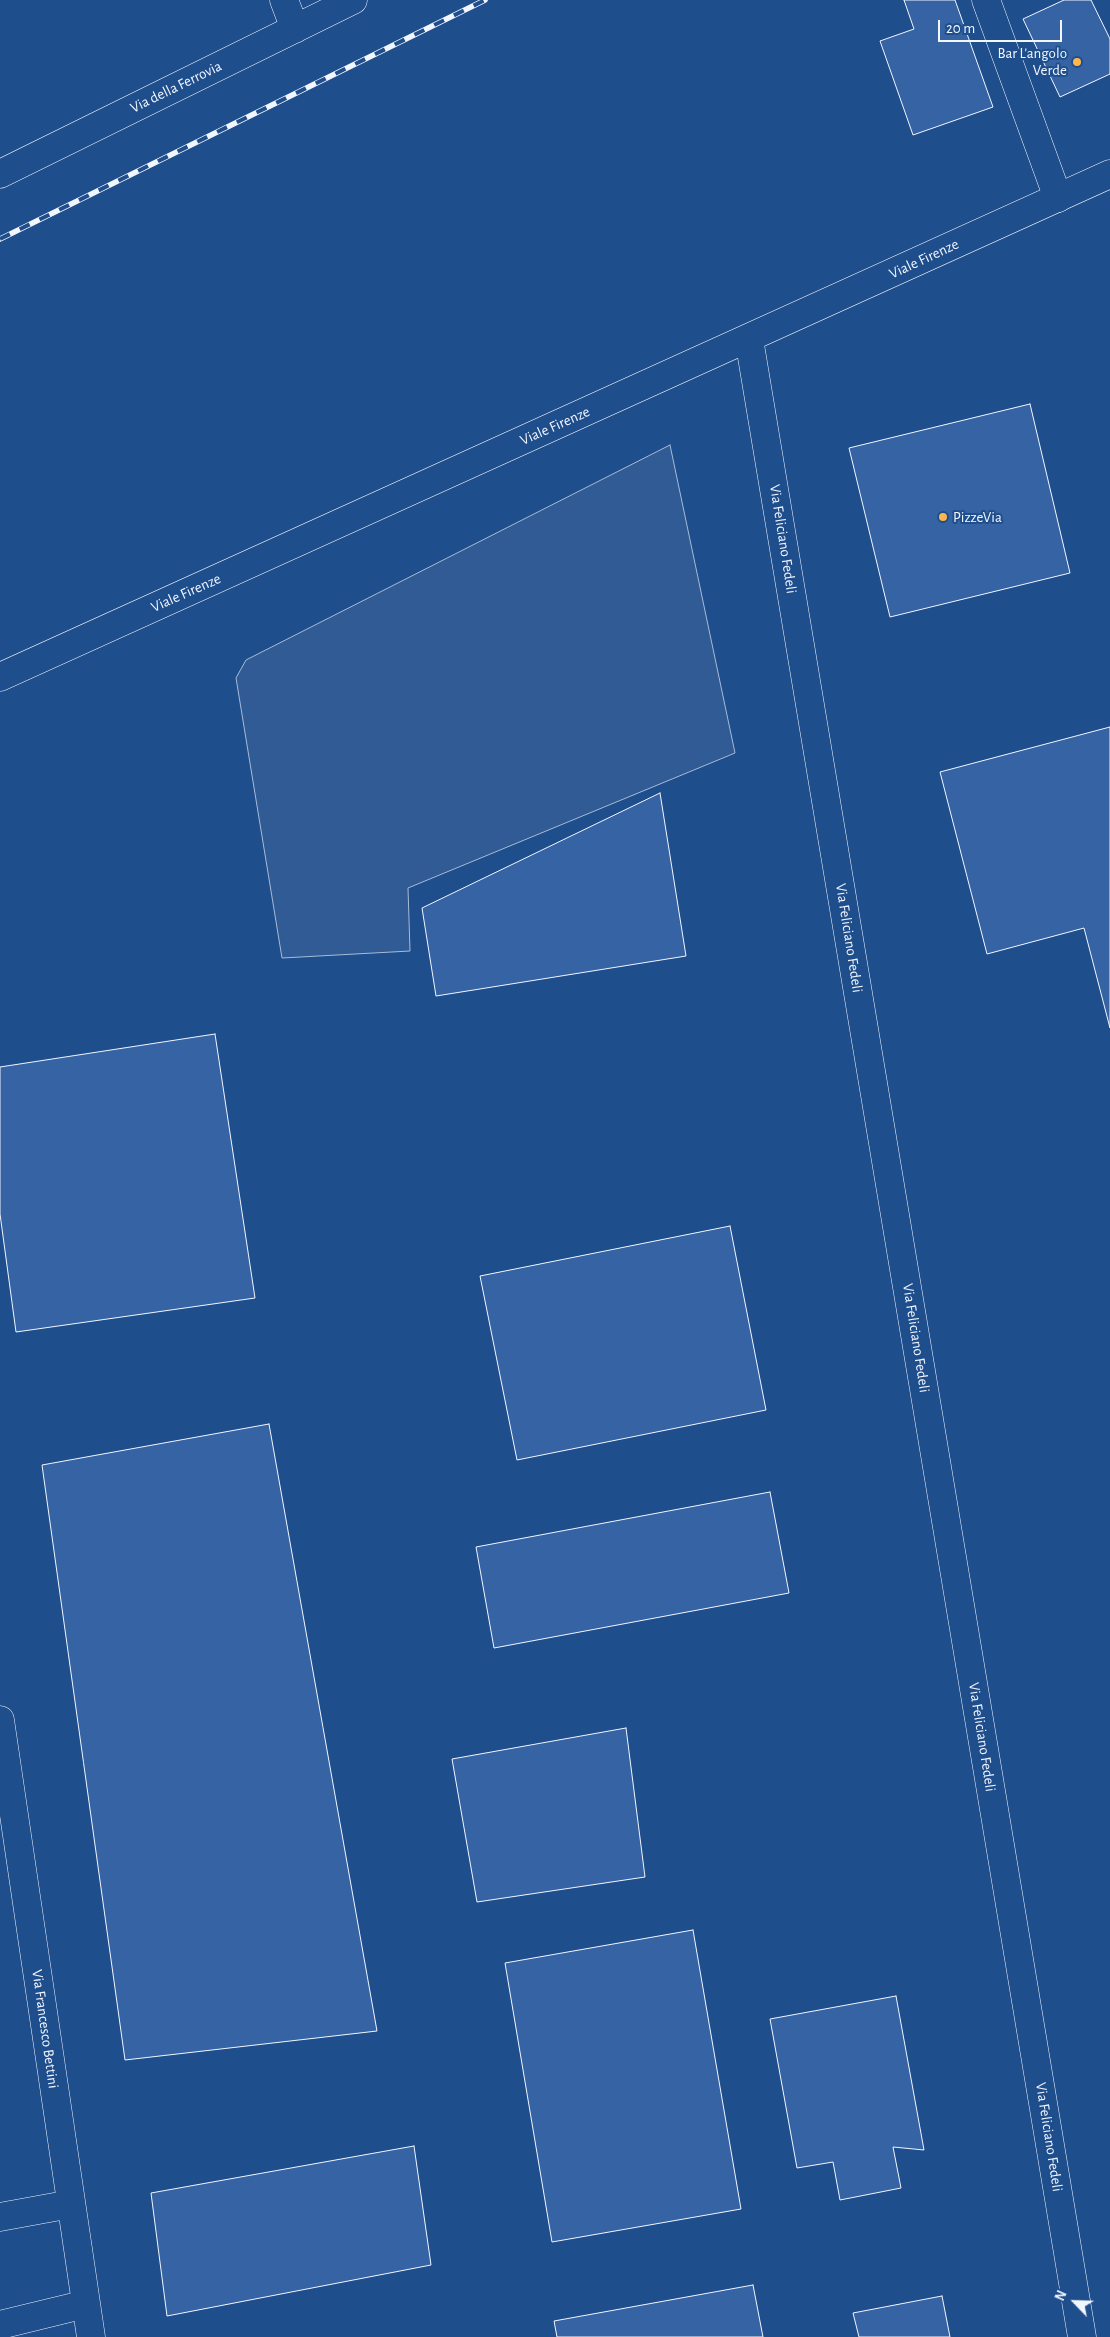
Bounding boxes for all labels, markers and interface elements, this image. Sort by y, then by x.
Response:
scale bar [940,10,1064,42]
text: 20 m [946,21,975,36]
place label: Bar L'angolo Verde [997,44,1067,79]
marker: Bar L'angolo Verde [1071,56,1083,68]
street label: Via della Ferrovia [127,57,225,117]
street label: Viale Firenze [886,235,962,283]
street label: Viale Firenze [517,403,593,449]
street label: Via Feliciano Fedeli [765,483,801,595]
place label: PizzeVia [953,508,1002,526]
marker: PizzeVia [937,511,949,523]
street label: Viale Firenze [148,570,224,616]
street label: Via Feliciano Fedeli [831,882,867,994]
street label: Via Feliciano Fedeli [898,1282,934,1394]
street label: Via Feliciano Fedeli [964,1681,1000,1793]
street label: Via Francesco Bettini [28,1968,62,2090]
street label: Via Feliciano Fedeli [1031,2081,1067,2193]
north arrow [1050,2277,1100,2327]
text: N [1053,2289,1070,2303]

